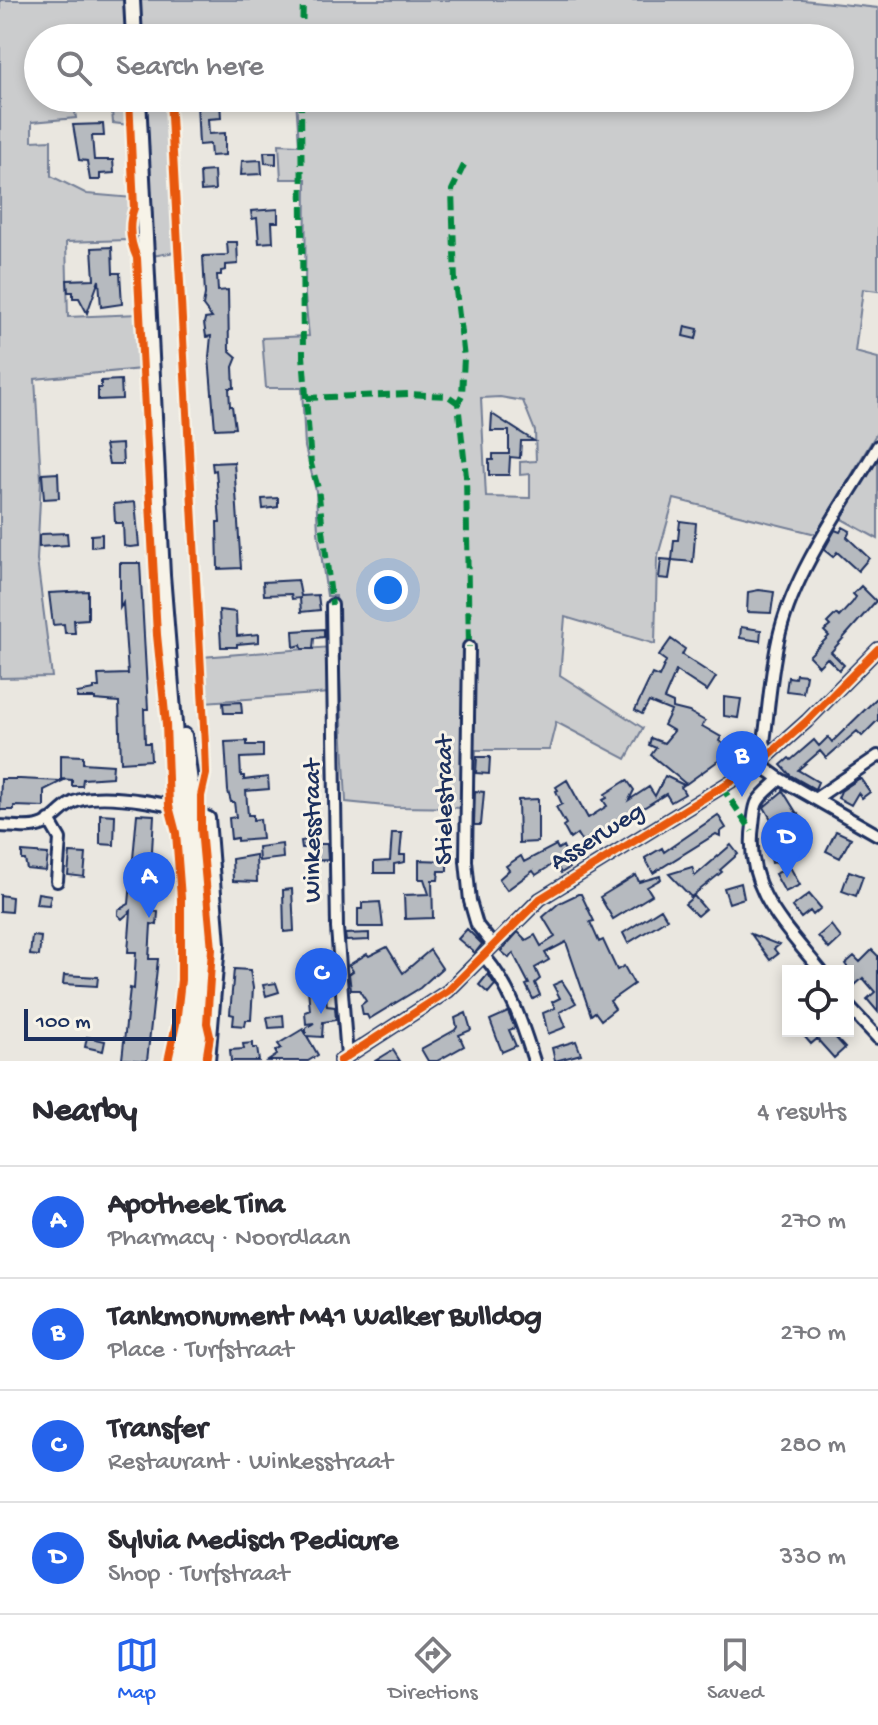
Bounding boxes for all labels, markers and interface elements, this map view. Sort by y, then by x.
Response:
search box [24,24,854,112]
icon: search [52,46,96,90]
text: Search here [116,51,264,86]
your location [368,570,408,610]
pin: B [716,731,768,797]
street label: Stielestraat [431,733,462,865]
street label: Winkesstraat [299,757,330,903]
street label: Asserweg [545,797,651,879]
pin: D [761,812,813,878]
pin: A [123,852,175,918]
pin: C [295,948,347,1014]
map controls [782,965,854,1037]
button: locate [782,965,854,1037]
scale bar [24,1005,176,1041]
text: 100 m [36,1010,91,1036]
text: Nearby [32,1093,137,1133]
text: 4 results [757,1098,846,1129]
text: Apotheek Tina [108,1189,285,1224]
text: A [50,1207,66,1238]
text: 270 m [780,1207,846,1238]
text: Pharmacy · Noordlaan [108,1224,350,1255]
text: Tankmonument M41 Walker Bulldog [108,1301,542,1336]
text: B [51,1319,65,1350]
text: 270 m [780,1319,846,1350]
text: Place · Turfstraat [108,1336,293,1367]
text: Transfer [108,1413,207,1448]
text: C [51,1431,65,1462]
text: 280 m [780,1431,846,1462]
text: Restaurant · Winkesstraat [108,1448,393,1479]
text: Sylvia Medisch Pedicure [108,1525,398,1560]
text: D [50,1543,66,1574]
text: 330 m [780,1543,846,1574]
text: Shop · Turfstraat [108,1560,289,1591]
tab: Map [115,1633,159,1707]
tab: Directions [388,1633,478,1707]
tab: Saved [707,1633,763,1707]

